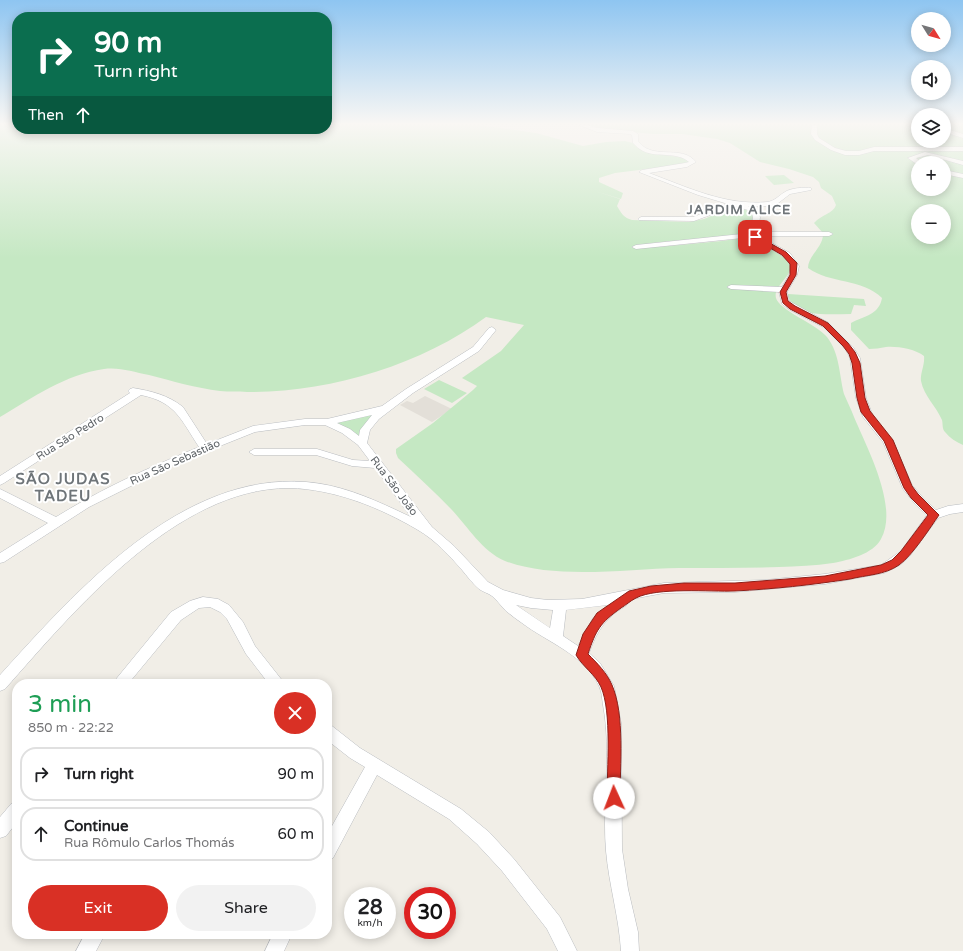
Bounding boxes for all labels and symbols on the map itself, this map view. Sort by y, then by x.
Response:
north arrow [911,12,951,52]
district label: JARDIM ALICE [686,202,791,218]
pin [738,220,772,254]
street label: Rua São Pedro [34,411,106,463]
street label: Rua São Sebastião [128,436,222,488]
street label: Rua São João [368,454,421,518]
district label: SÃO JUDAS TADEU [15,470,111,505]
position arrow [593,777,635,819]
speed limit sign: 30 [404,887,456,939]

